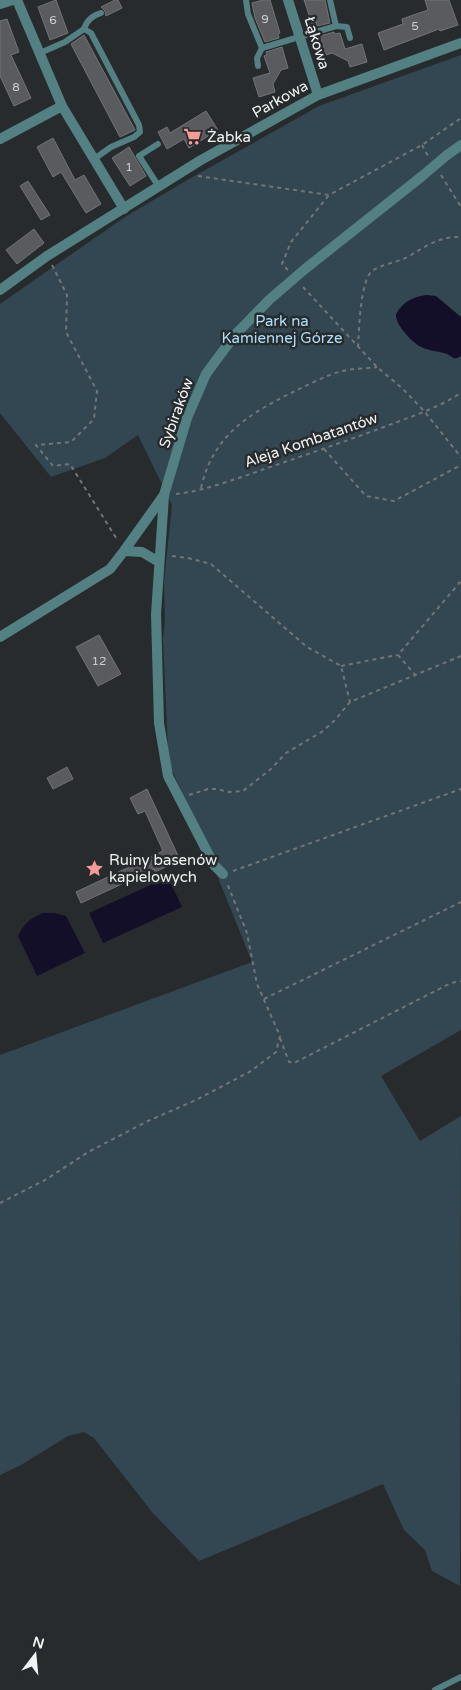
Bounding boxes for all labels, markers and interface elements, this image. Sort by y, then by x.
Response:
house number: 9 [261,12,269,26]
house number: 6 [49,13,57,27]
street label: Łąkowa [300,14,334,72]
house number: 5 [411,19,419,33]
street label: Parkowa [249,76,311,122]
house number: 8 [12,80,20,94]
supermarket icon: Żabka [183,127,203,147]
place label: Żabka [207,128,251,146]
house number: 1 [125,160,133,174]
park label: Park na Kamiennej Górze [221,312,343,347]
street label: Sybiraków [155,375,197,450]
street label: Aleja Kombatantów [242,409,380,471]
house number: 12 [91,654,107,668]
place label: Ruiny basenów kapielowych [109,851,217,886]
place icon: Ruiny basenów kapielowych [85,859,105,879]
north arrow [10,1630,60,1680]
text: N [31,1633,46,1653]

